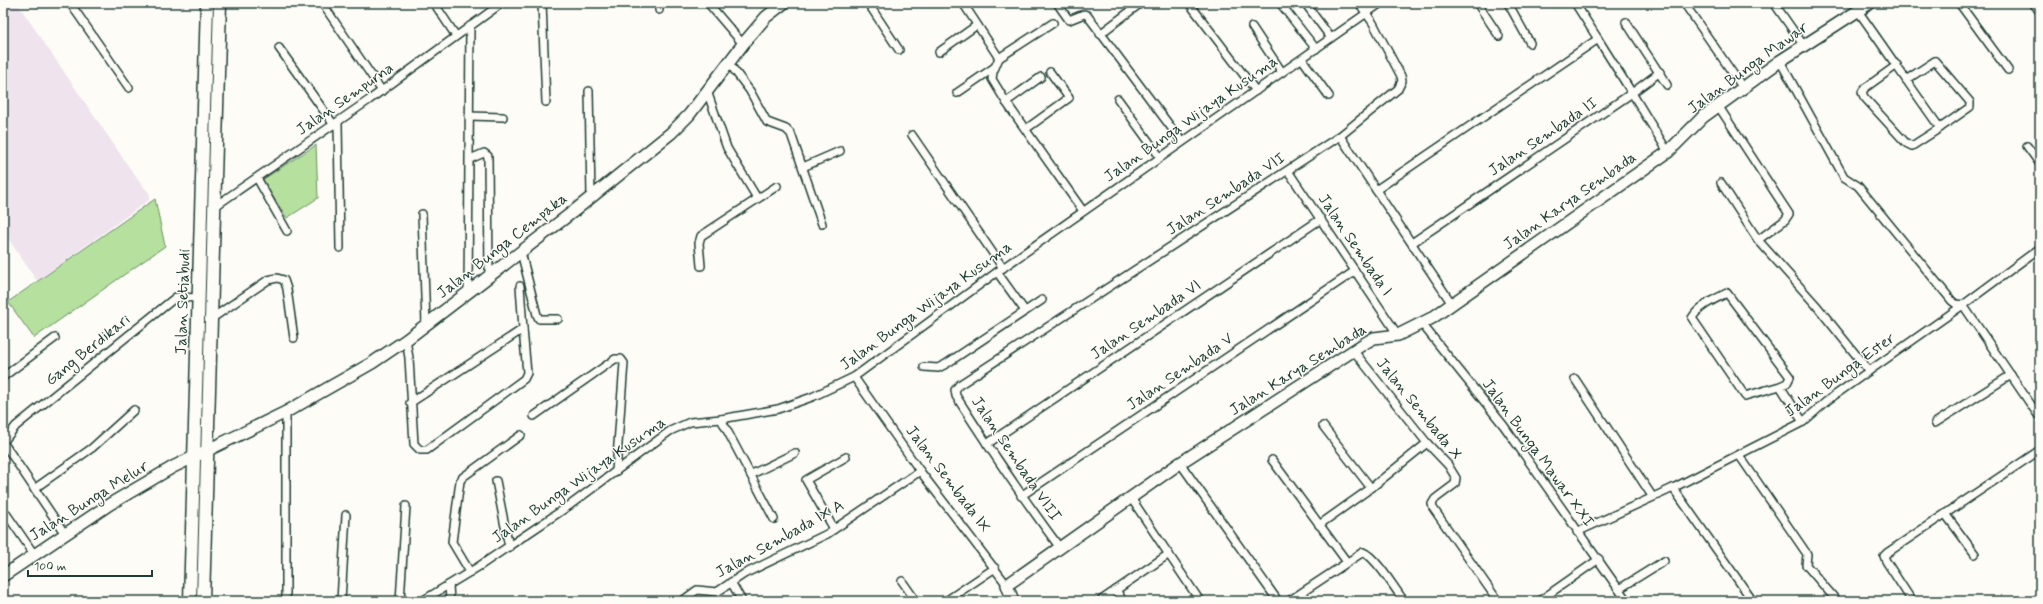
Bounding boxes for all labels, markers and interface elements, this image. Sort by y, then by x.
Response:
street label: Jalan Bunga Mawar [1684,17,1813,120]
street label: Jalan Bunga Wijaya Kusuma [1100,51,1283,188]
street label: Jalan Sempurna [292,58,398,140]
street label: Jalan Sembada II [1484,93,1602,181]
street label: Jalan Karya Sembada [1499,147,1641,255]
street label: Jalan Sembada VII [1163,148,1289,240]
street label: Jalan Bunga Cempaka [432,188,572,304]
street label: Jalan Sembada I [1313,190,1397,300]
street label: Jalan Bunga Wijaya Kusuma [836,237,1017,376]
street label: Jalan Setiabudi [171,248,195,355]
street label: Jalan Sembada VI [1087,275,1205,365]
street label: Gang Berdikari [41,309,136,392]
street label: Jalan Karya Sembada [1225,319,1371,421]
street label: Jalan Bunga Ester [1781,328,1900,423]
street label: Jalan Sembada V [1123,329,1237,415]
street label: Jalan Sembada X [1371,354,1467,464]
street label: Jalan Bunga Mawar XXI [1476,375,1599,532]
street label: Jalan Sembada VIII [966,392,1066,526]
street label: Jalan Bunga Wijaya Kusuma [488,412,671,549]
street label: Jalan Sembada IX [901,421,995,537]
street label: Jalan Bunga Melur [26,456,153,547]
street label: Jalan Sembada IX A [712,495,848,583]
scale bar [28,552,152,578]
text: 100 m [34,559,66,575]

